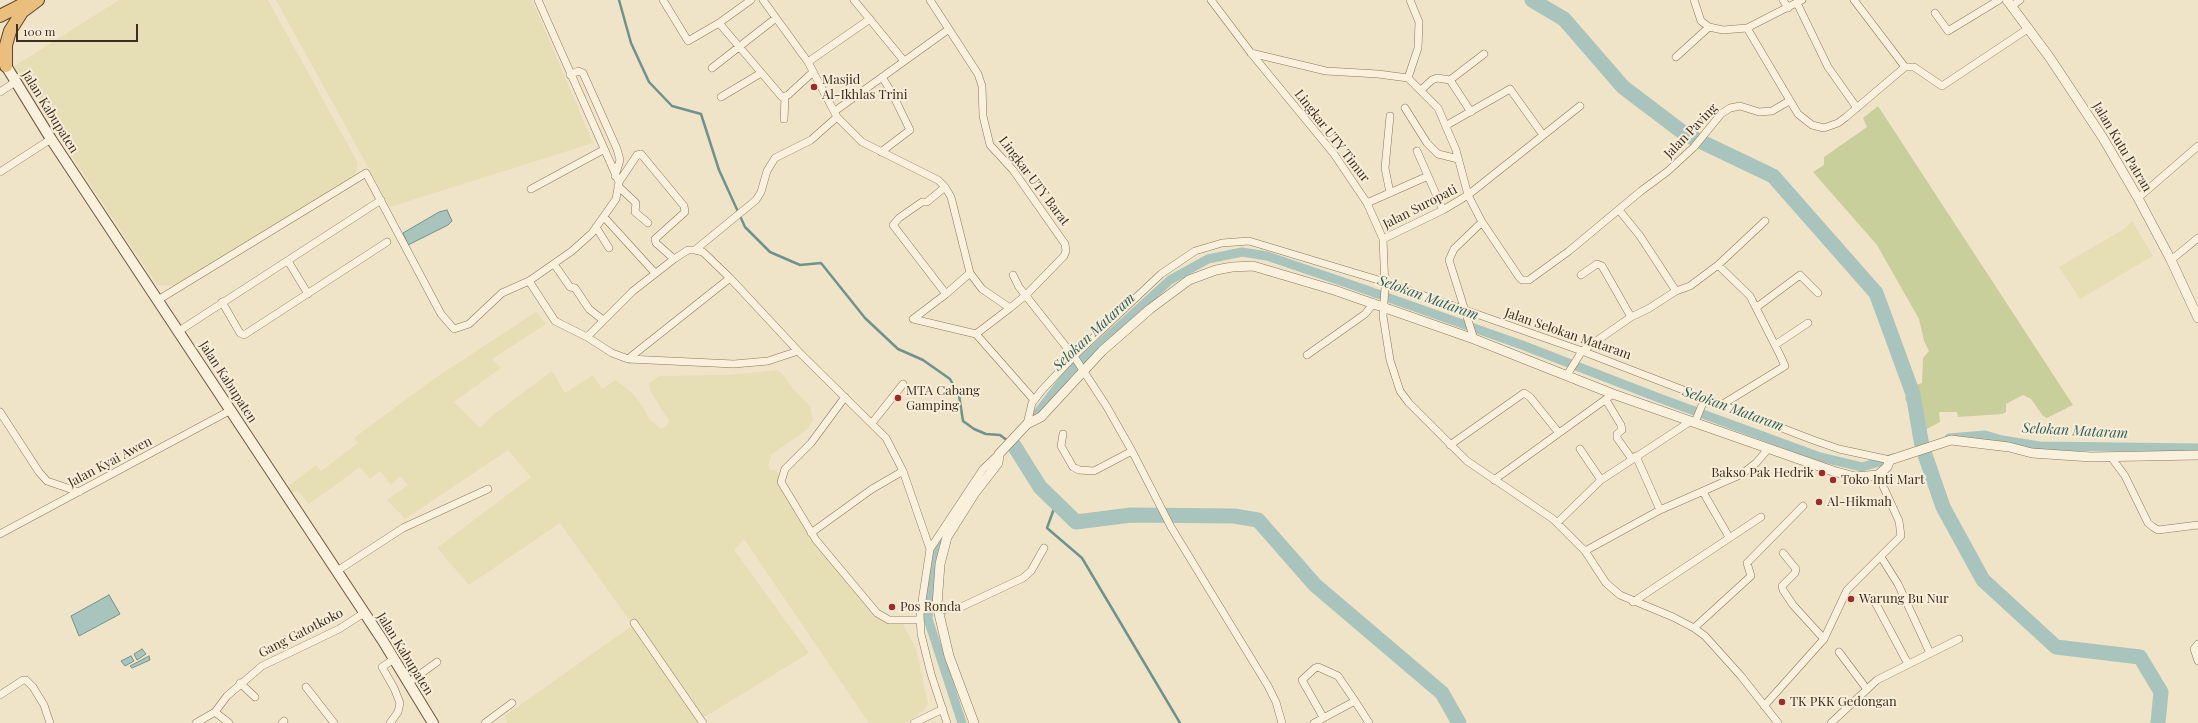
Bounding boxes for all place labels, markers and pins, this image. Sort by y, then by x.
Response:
place label: Masjid Al-Ikhlas Trini [822,72,908,103]
marker: Masjid Al-Ikhlas Trini [809,82,819,92]
place label: MTA Cabang Gamping [906,383,980,414]
marker: MTA Cabang Gamping [893,393,903,403]
place label: Bakso Pak Hedrik [1711,465,1814,481]
marker: Bakso Pak Hedrik [1817,468,1827,478]
place label: Toko Inti Mart [1841,472,1925,488]
marker: Toko Inti Mart [1828,475,1838,485]
place label: Al-Hikmah [1827,494,1892,510]
marker: Al-Hikmah [1814,497,1824,507]
place label: Warung Bu Nur [1859,591,1949,607]
marker: Warung Bu Nur [1846,594,1856,604]
place label: Pos Ronda [900,599,961,615]
marker: Pos Ronda [887,602,897,612]
place label: TK PKK Gedongan [1790,694,1897,710]
marker: TK PKK Gedongan [1777,697,1787,707]

